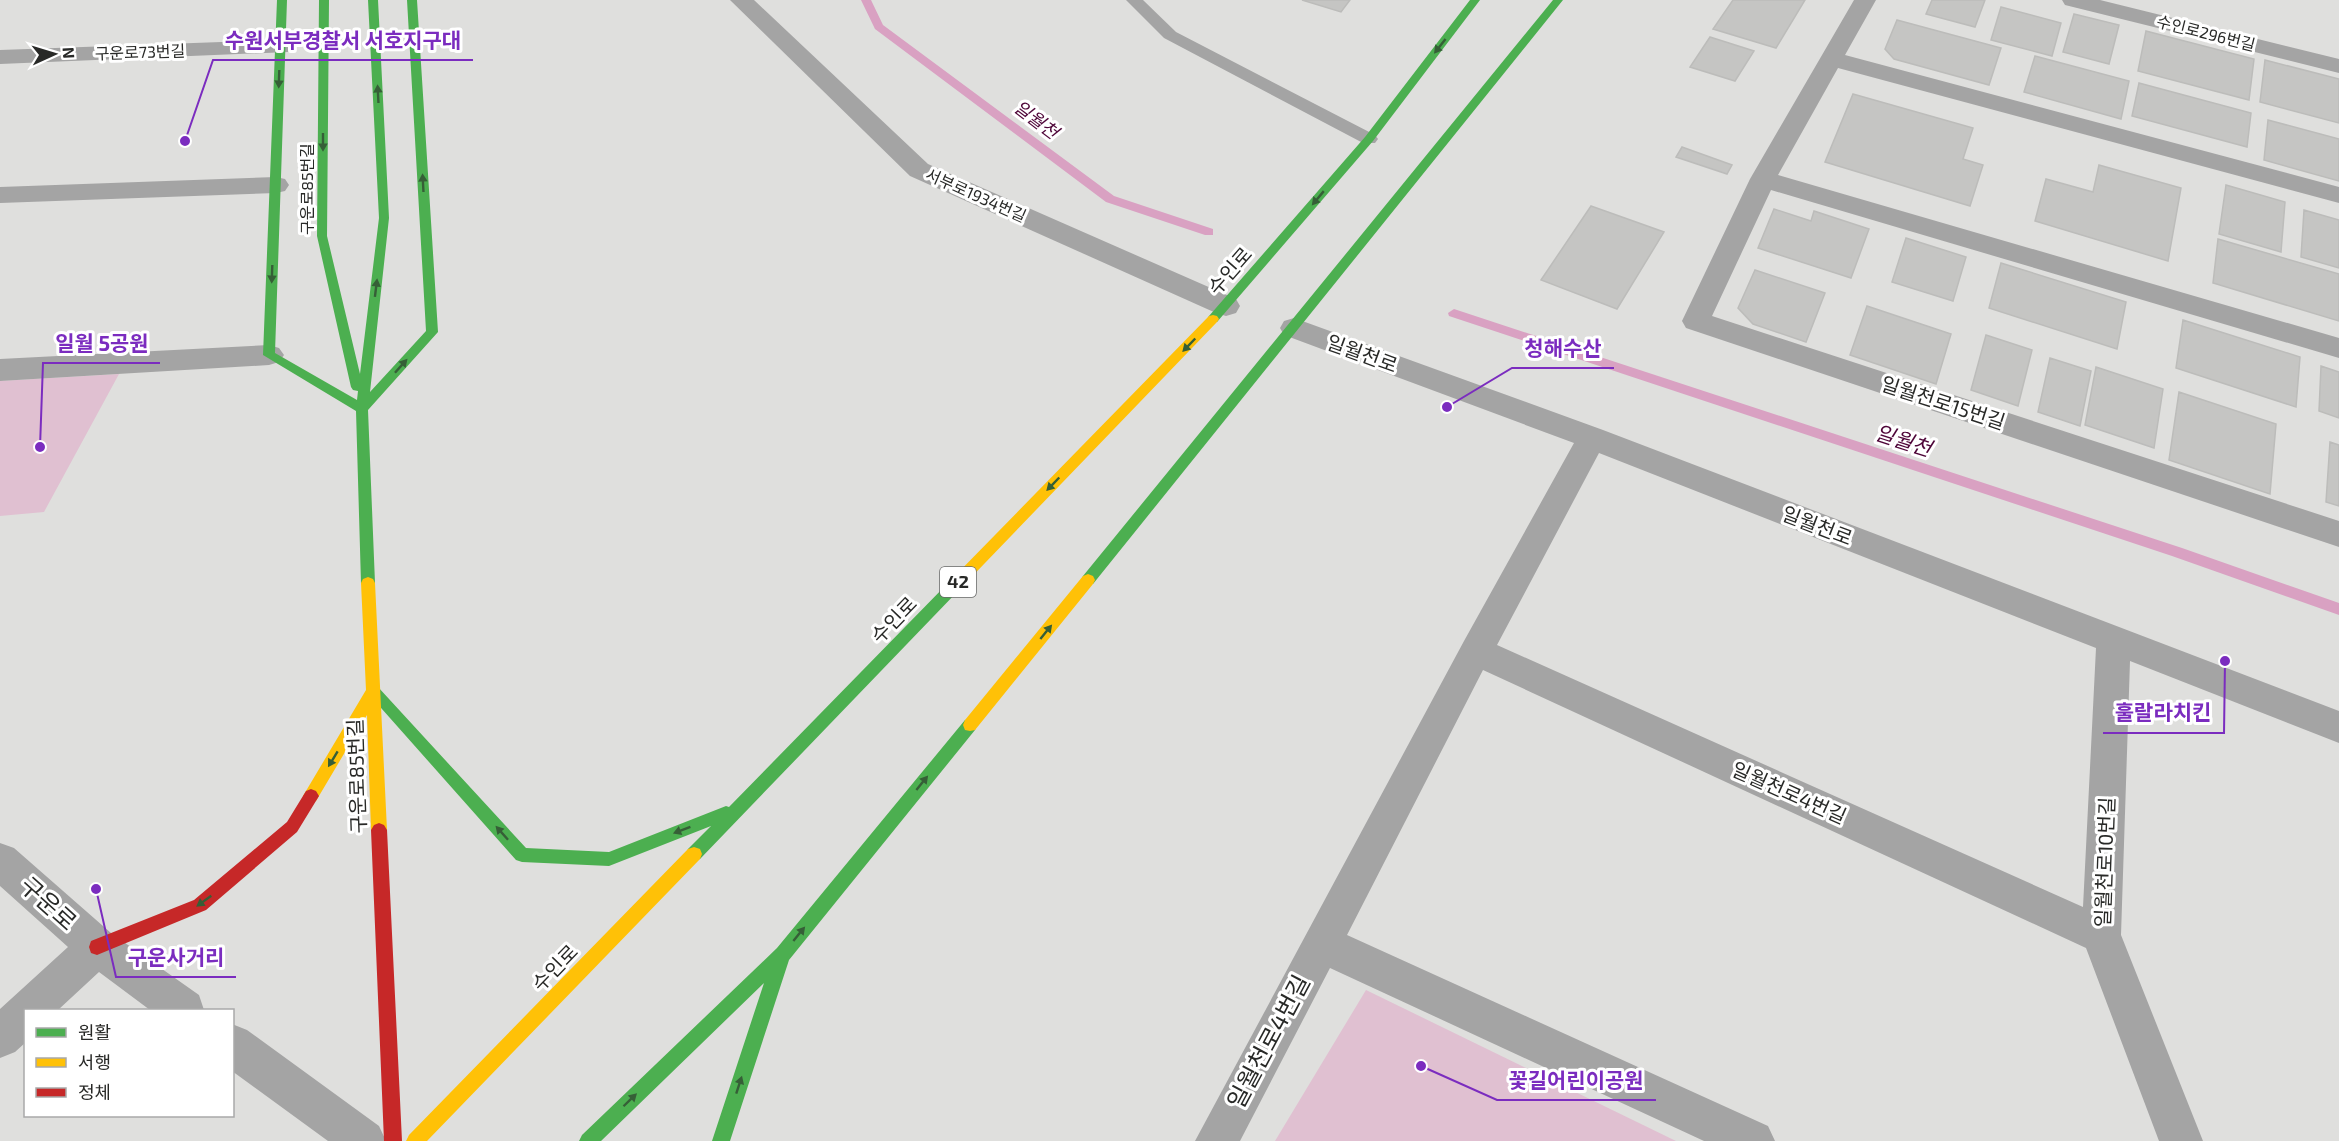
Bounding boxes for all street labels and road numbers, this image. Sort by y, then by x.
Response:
street label: 수인로296번길 [2155,11,2257,54]
street label: 구운로73번길 [94,40,186,63]
street label: 구운로85번길 [297,143,316,235]
street label: 서부로1934번길 [923,164,1029,225]
street label: 수인로 [1202,242,1256,299]
street label: 일월천로 [1324,329,1401,377]
street label: 일월천로15번길 [1878,371,2008,433]
street label: 일월천로 [1779,501,1856,549]
road number: 42 [940,567,976,597]
street label: 수인로 [865,591,921,647]
street label: 구운로85번길 [342,718,370,834]
street label: 일월천로4번길 [1728,756,1850,828]
street label: 일월천로10번길 [2090,796,2118,928]
street label: 구운로 [15,870,83,936]
street label: 수인로 [526,939,582,995]
street label: 일월천로4번길 [1220,969,1315,1113]

